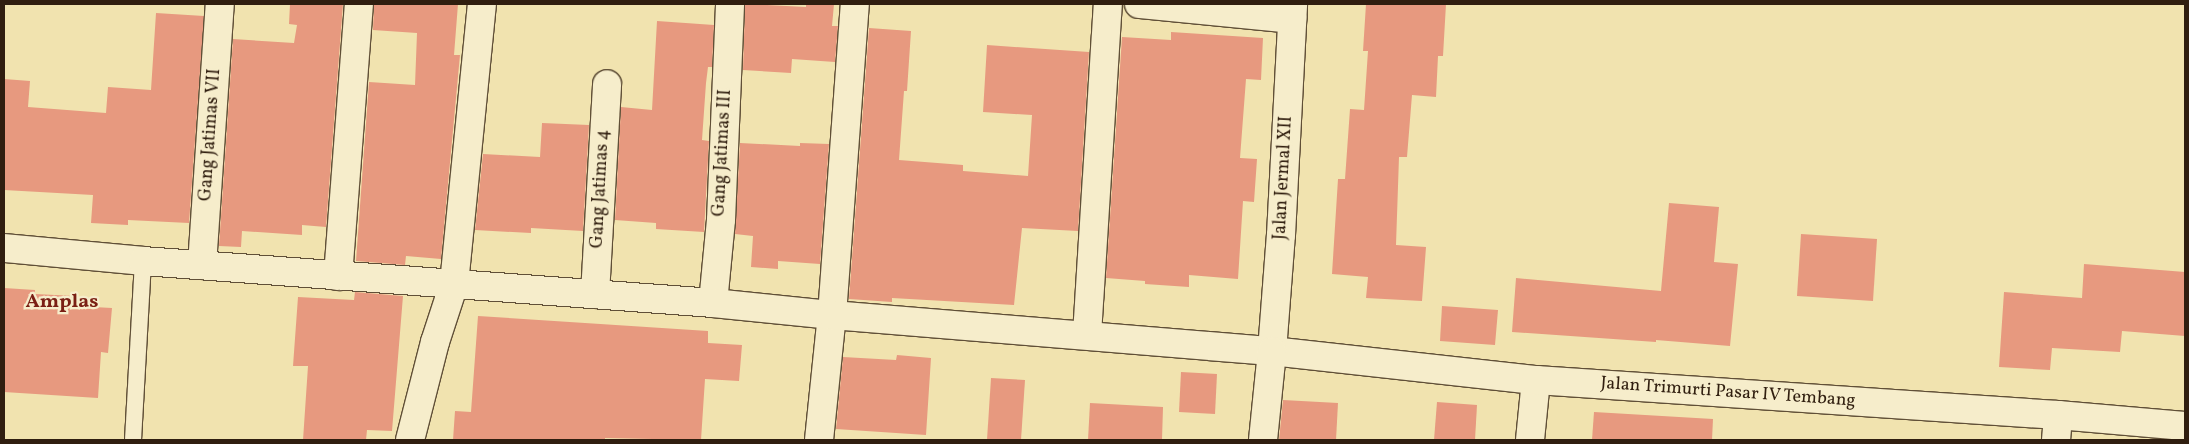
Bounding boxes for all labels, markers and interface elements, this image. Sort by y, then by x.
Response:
street label: Gang Jatimas VII [196,68,226,202]
street label: Gang Jatimas III [709,89,737,217]
street label: Jalan Jermal XII [1270,115,1298,241]
street label: Gang Jatimas 4 [587,129,615,249]
district label: Amplas [26,290,98,314]
street label: Jalan Trimurti Pasar IV Tembang [1599,373,1857,413]

